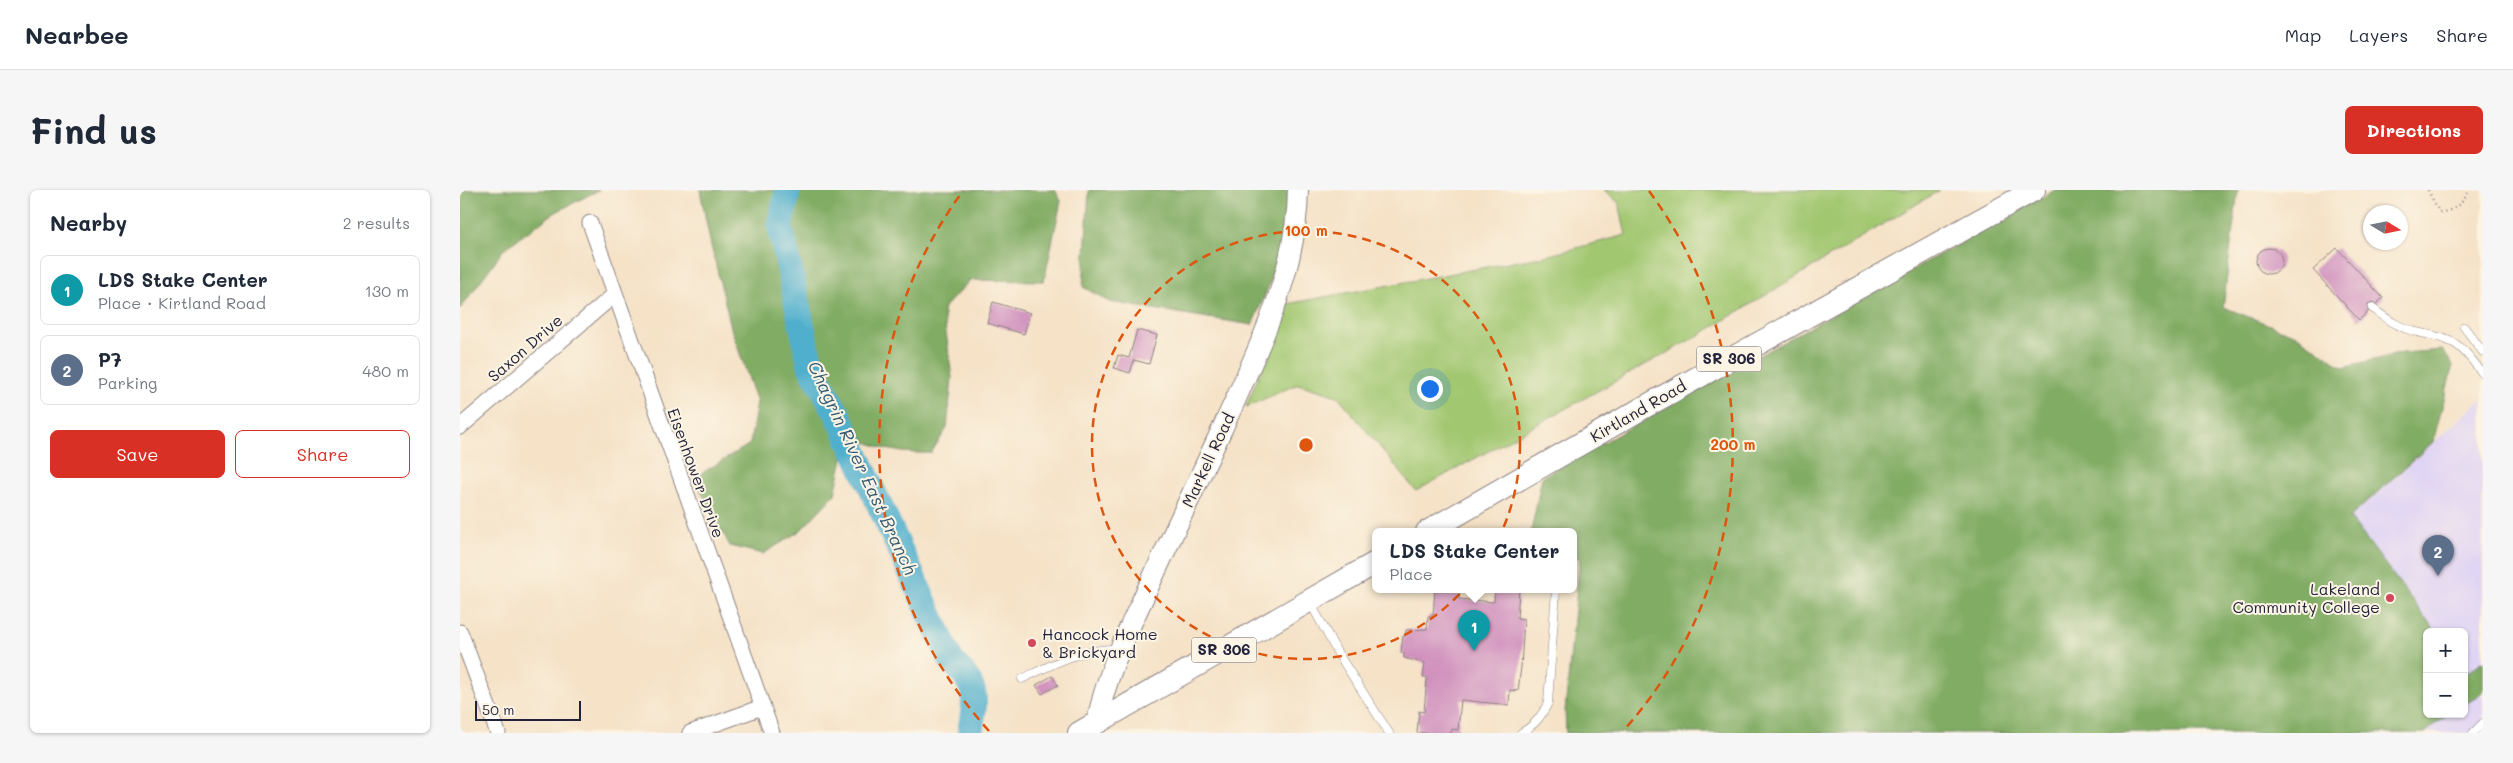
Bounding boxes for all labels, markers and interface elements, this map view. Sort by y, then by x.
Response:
text: Nearbee [25,19,129,50]
text: Map [2285,23,2321,47]
text: Layers [2349,23,2408,47]
text: Share [2436,23,2488,47]
button: Directions [2345,106,2483,154]
text: Find us [30,107,157,153]
north arrow [2363,205,2408,250]
text: Nearby [50,209,127,236]
text: 2 results [343,212,410,233]
text: 100 m [1284,220,1328,240]
text: LDS Stake Center [98,267,268,292]
text: 1 [63,280,71,301]
text: 130 m [365,280,409,301]
text: Place · Kirtland Road [98,292,266,313]
street label: Saxon Drive [483,309,567,386]
road number: SR 306 [1696,346,1762,372]
text: P7 [98,347,122,372]
water label: Chagrin River East Branch [803,357,923,578]
text: 2 [63,360,71,381]
text: 480 m [362,360,409,381]
text: Parking [98,372,157,393]
street label: Kirtland Road [1586,375,1690,447]
your location [1417,376,1443,402]
street label: Eisenhower Drive [663,405,730,541]
street label: Markell Road [1176,409,1239,511]
button: Save [50,430,225,478]
button: Share [235,430,410,478]
text: 200 m [1711,434,1756,454]
centre of rings [1297,436,1315,454]
popup [1372,528,1577,593]
pin: 2 [2422,535,2454,576]
text: LDS Stake Center [1390,538,1559,563]
text: Place [1390,563,1433,584]
place label: Lakeland Community College [2233,578,2380,617]
marker: Lakeland Community College [2384,592,2396,604]
pin: 1 [1458,610,1490,651]
place label: Hancock Home & Brickyard [1042,623,1158,662]
map controls [2423,628,2468,718]
button: + [2423,628,2468,673]
marker: Hancock Home & Brickyard [1026,637,1038,649]
road number: SR 306 [1192,638,1256,662]
button: − [2423,673,2468,718]
scale bar [475,698,581,721]
text: 50 m [482,700,514,719]

